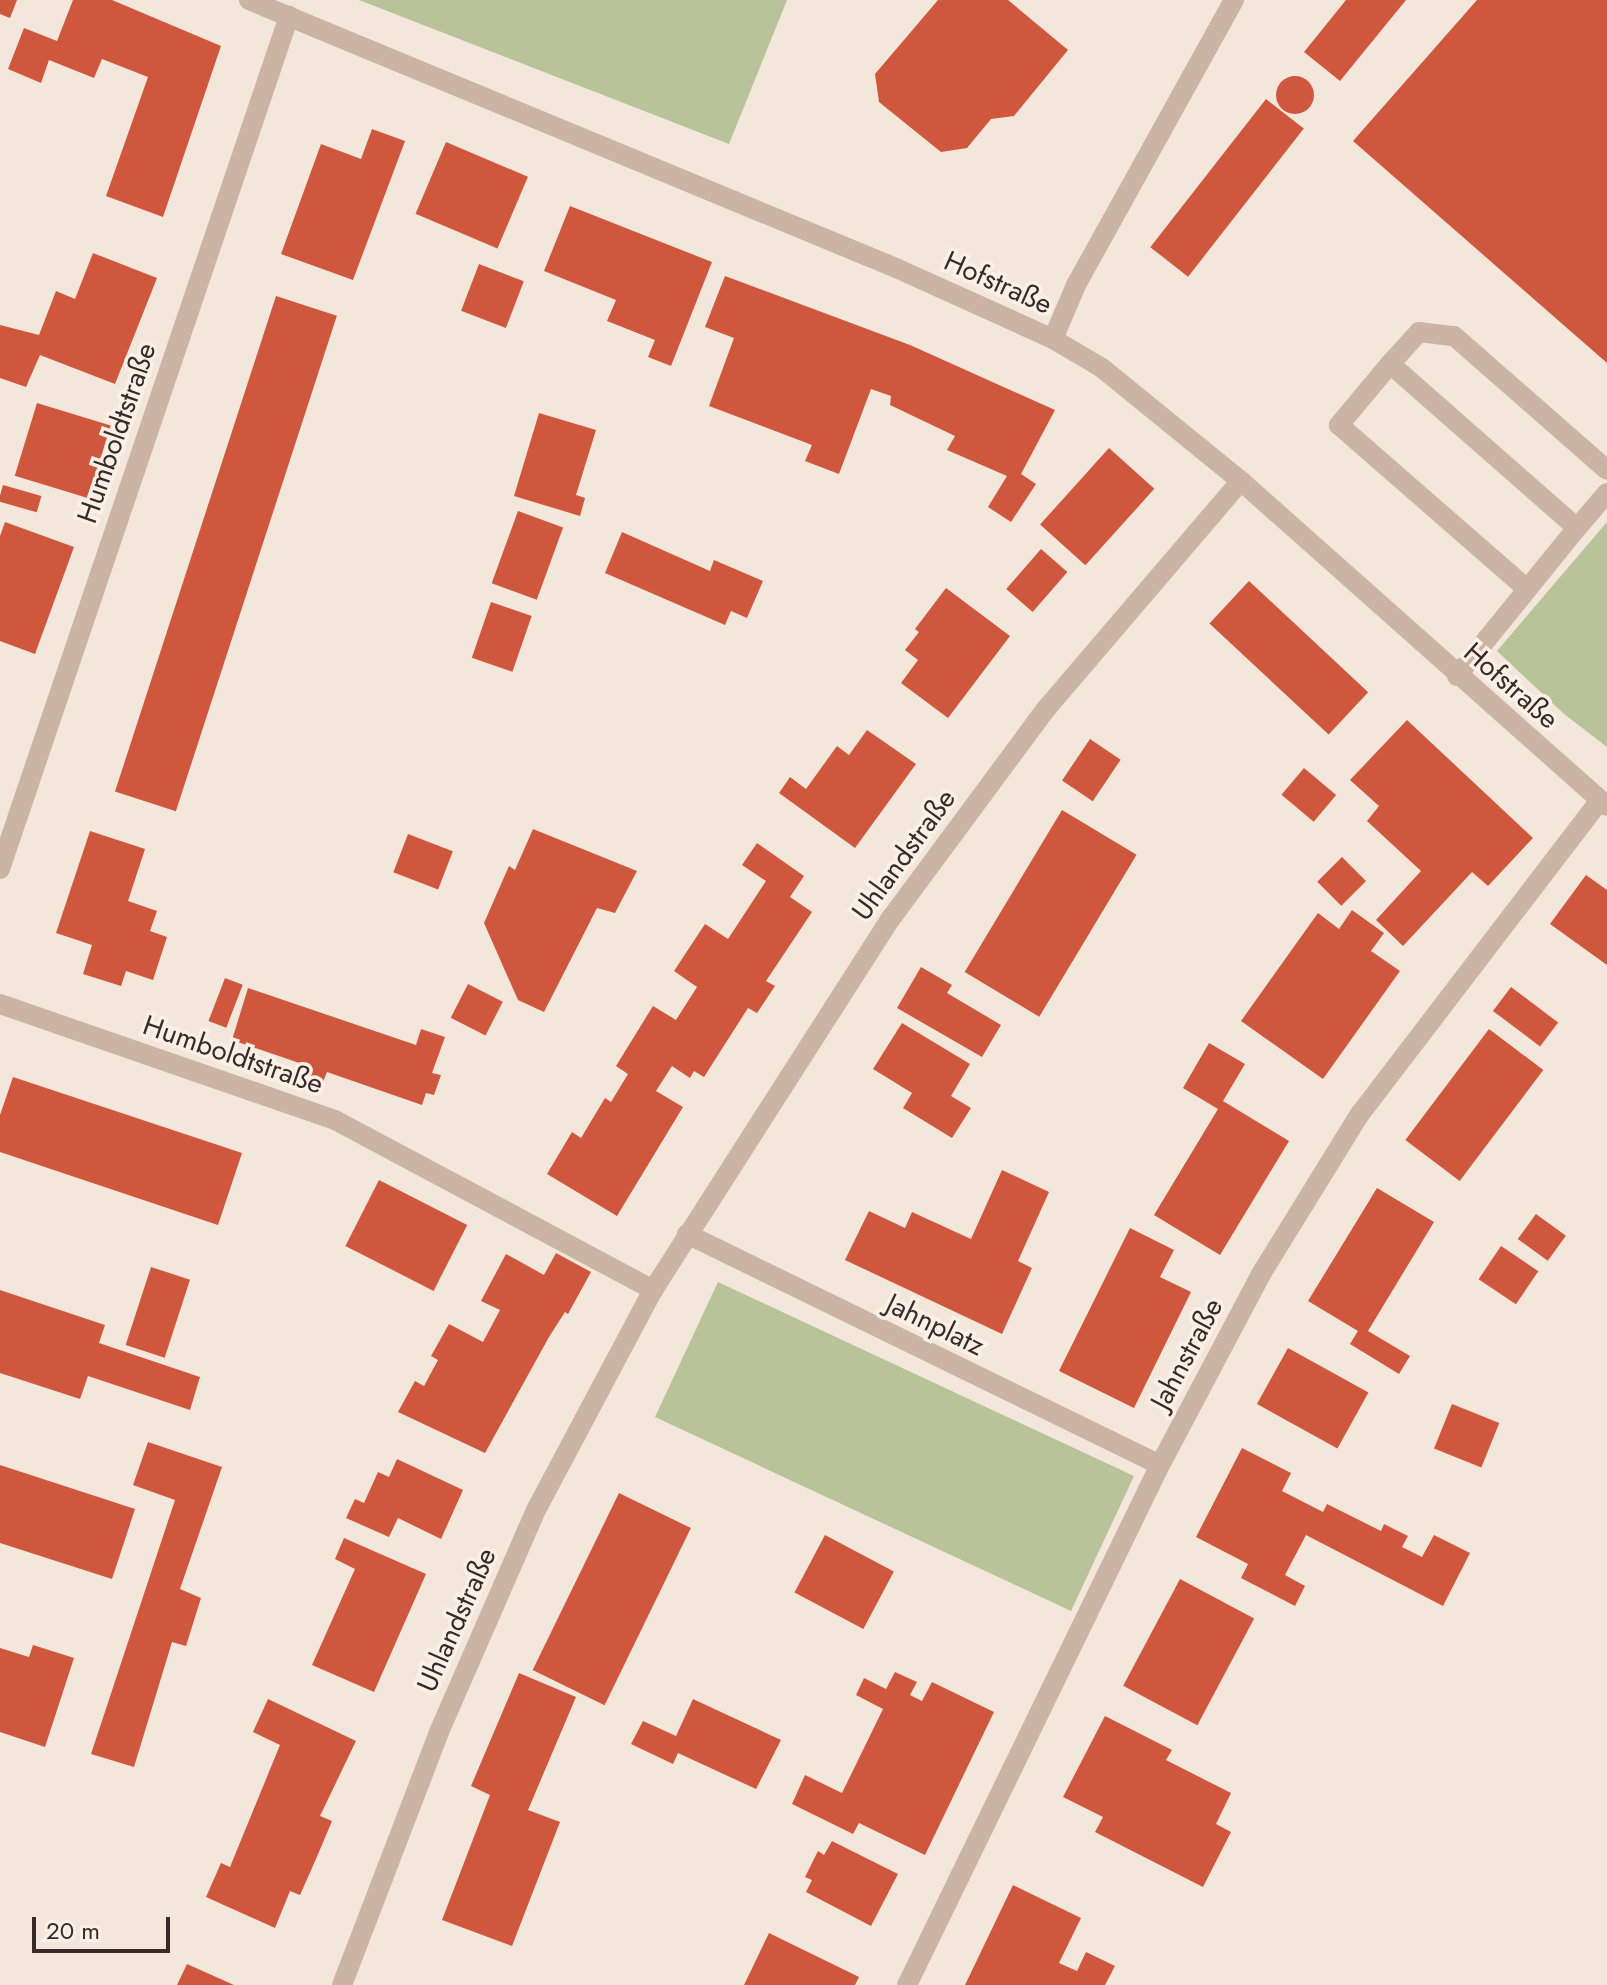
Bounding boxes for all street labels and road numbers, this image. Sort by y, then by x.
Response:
street label: Hofstraße [939,244,1057,322]
street label: Humboldtstraße [70,339,164,527]
street label: Hofstraße [1457,636,1565,736]
street label: Uhlandstraße [845,783,963,927]
street label: Humboldtstraße [139,1008,327,1102]
street label: Jahnplatz [880,1287,990,1363]
street label: Jahnstraße [1144,1293,1230,1415]
street label: Uhlandstraße [410,1543,504,1697]

